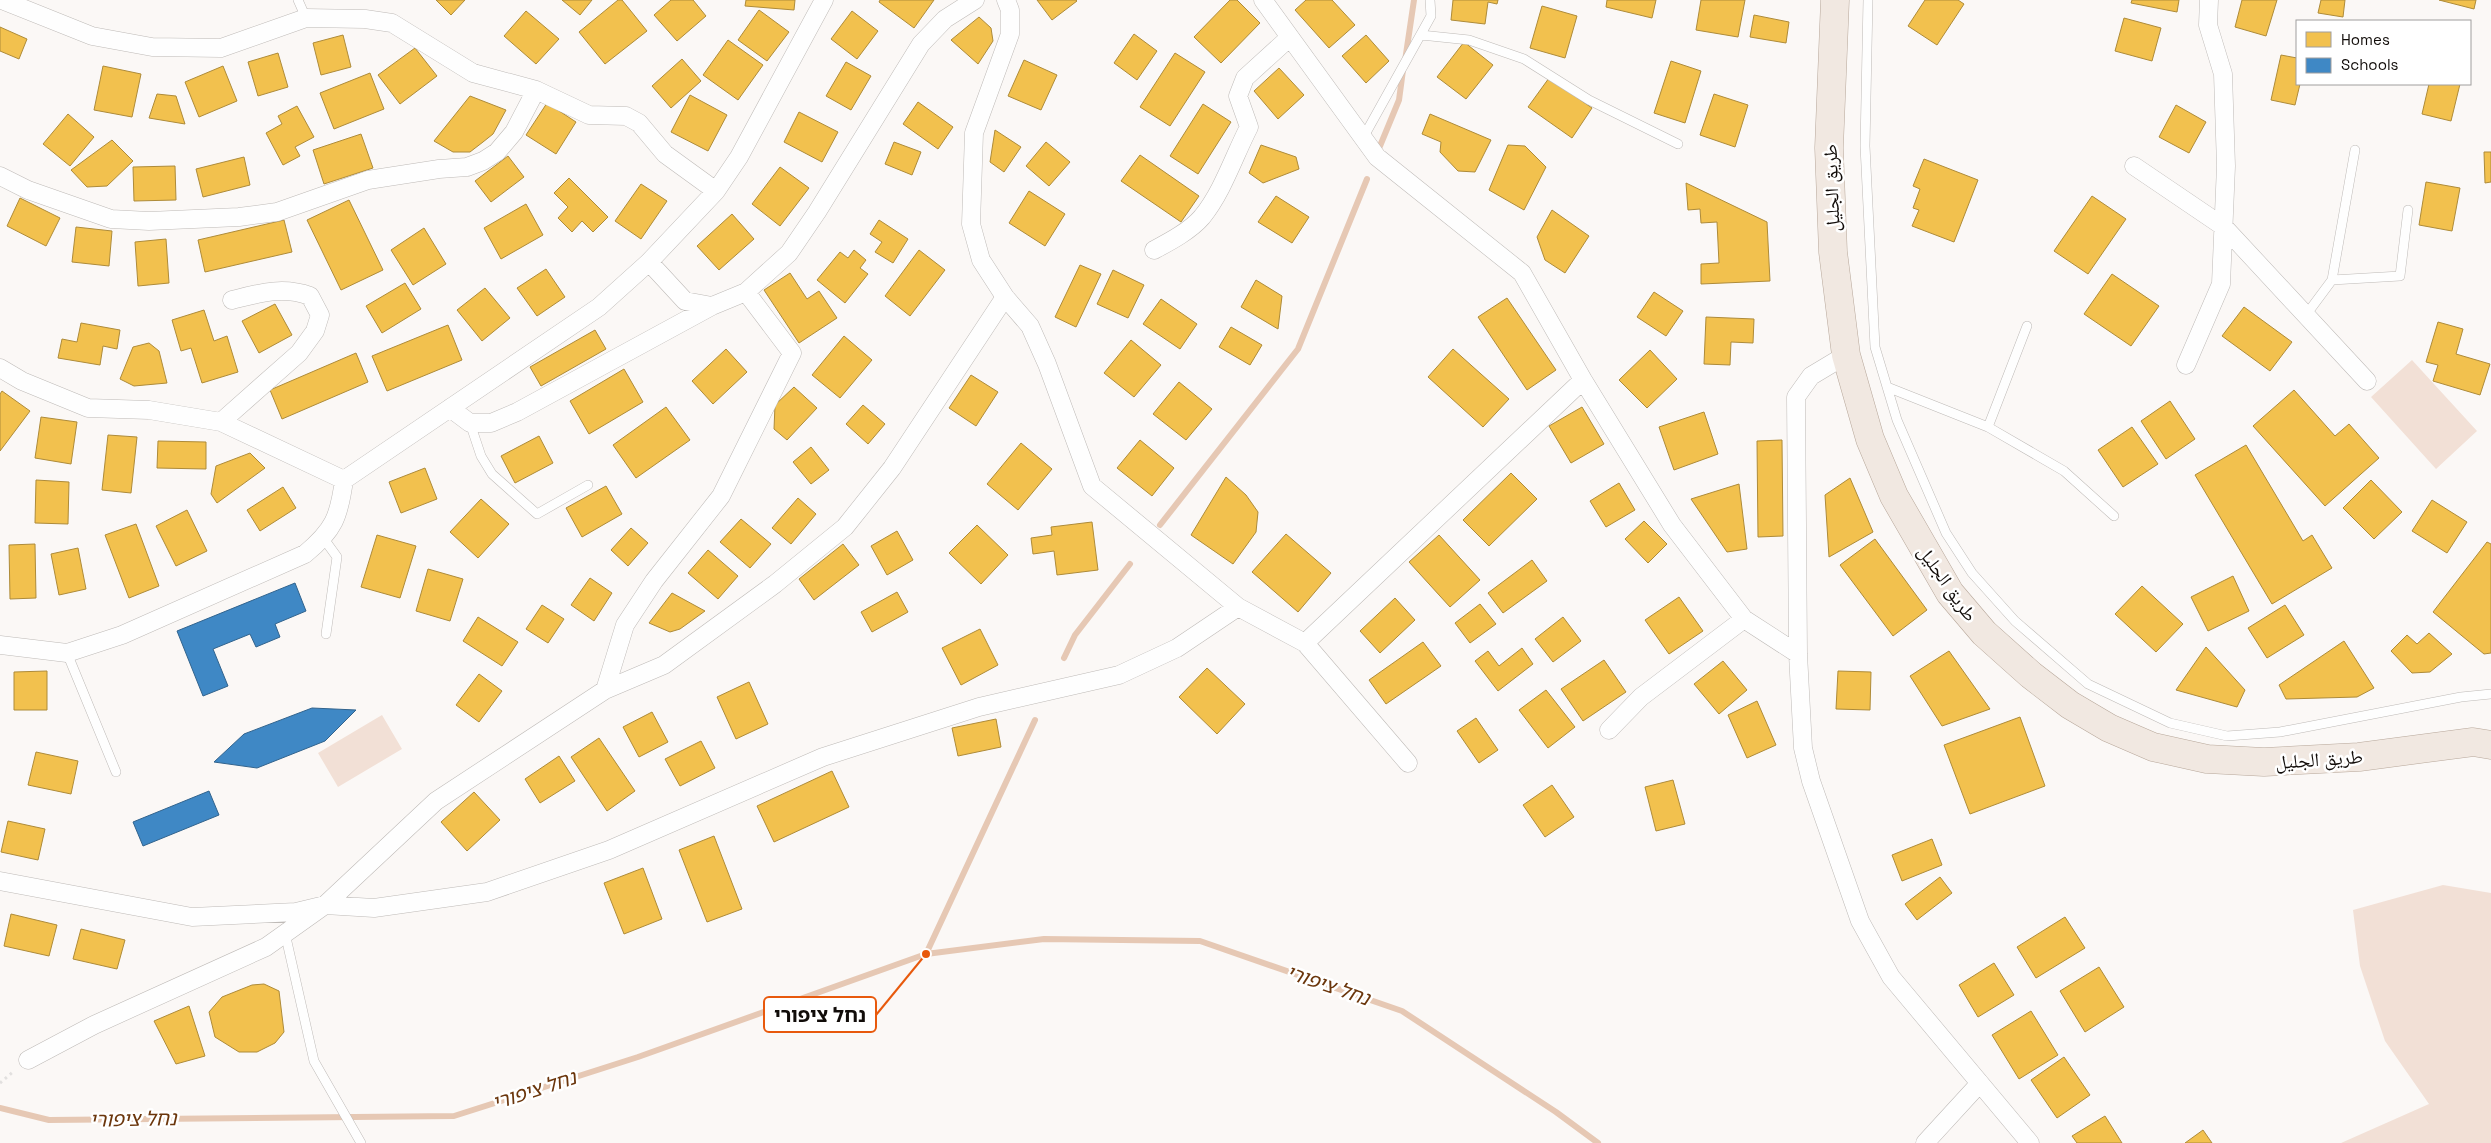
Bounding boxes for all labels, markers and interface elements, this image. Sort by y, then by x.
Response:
legend [2296,20,2471,85]
text: Homes [2341,30,2390,49]
text: Schools [2341,55,2399,74]
street label: طريق الجليل [1817,144,1846,232]
street label: طريق الجليل [1912,540,1983,626]
street label: طريق الجليل [2274,744,2364,775]
water label: נחל ציפורי [1283,959,1375,1012]
callout: נחל ציפורי [764,997,876,1032]
text: נחל ציפורי [774,1002,866,1028]
water label: נחל ציפורי [489,1064,581,1116]
water label: נחל ציפורי [89,1105,178,1133]

